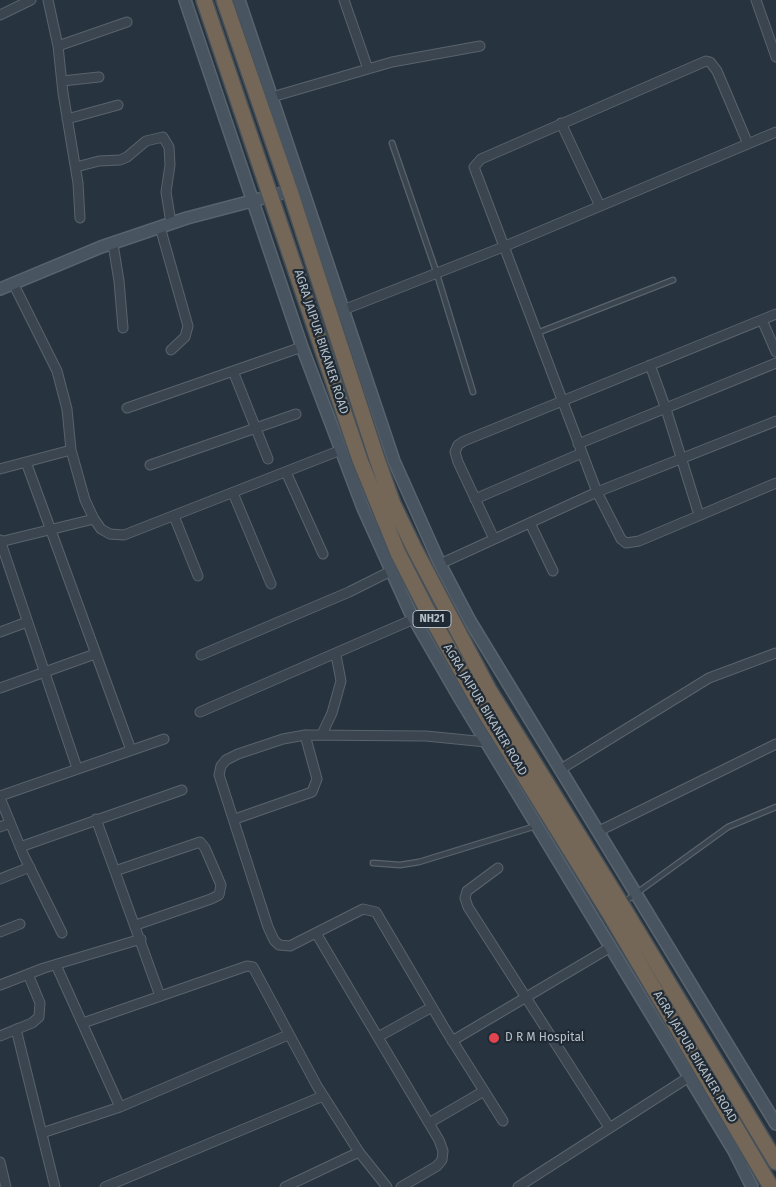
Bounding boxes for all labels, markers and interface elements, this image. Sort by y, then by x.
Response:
street label: AGRA JAIPUR BIKANER ROAD [291,268,351,416]
road number: NH21 [413,610,451,628]
street label: AGRA JAIPUR BIKANER ROAD [440,642,530,778]
street label: AGRA JAIPUR BIKANER ROAD [650,989,740,1125]
marker: D R M Hospital [487,1031,501,1045]
place label: D R M Hospital [505,1031,584,1045]

